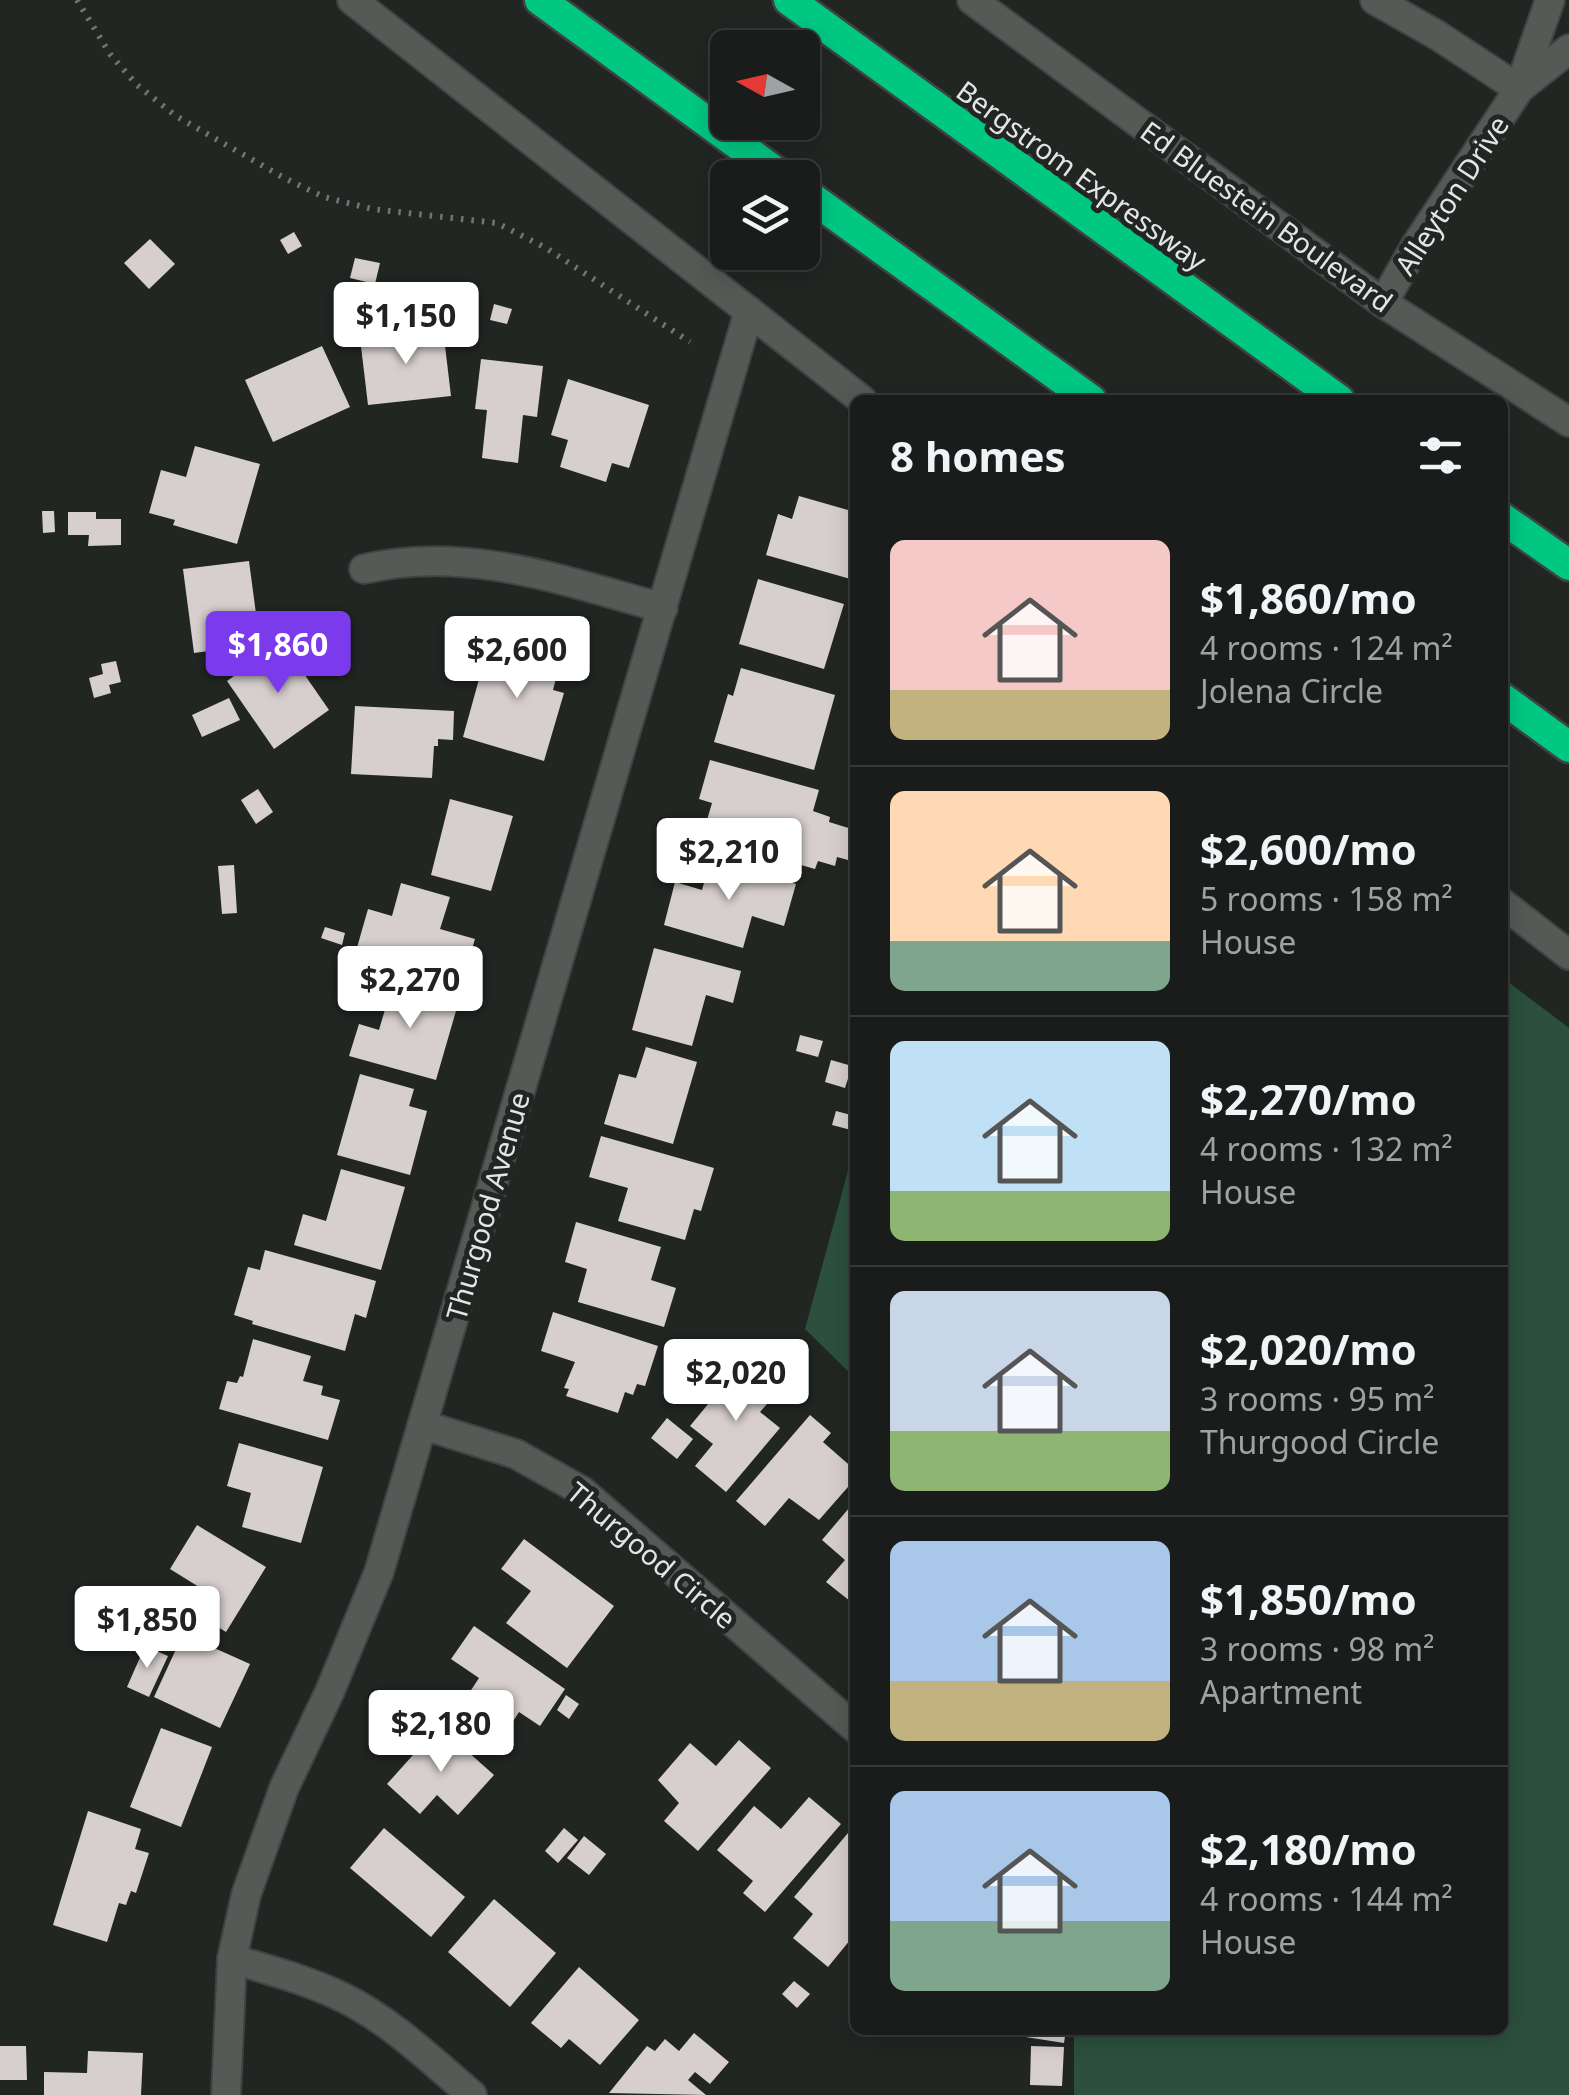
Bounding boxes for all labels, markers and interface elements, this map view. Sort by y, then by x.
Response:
north arrow [710,30,820,140]
map controls [710,30,820,270]
street label: Bergstrom Expressway [949,71,1215,279]
street label: Alleyton Drive [1385,108,1517,282]
street label: Ed Bluestein Boulevard [1133,112,1401,320]
button: layers [710,160,820,270]
pin: $1,150 [325,282,487,367]
text: $1,150 [356,293,456,336]
text: 8 homes [890,427,1066,484]
icon: filters [1413,428,1468,483]
text: $1,860/mo [1200,569,1417,626]
icon: home [970,580,1090,700]
pin: $1,860 [197,611,359,696]
pin: $2,600 [436,616,598,701]
text: $1,860 [228,622,328,665]
text: 4 rooms · 124 m² [1200,626,1453,669]
text: $2,600 [467,627,567,670]
text: Jolena Circle [1200,669,1383,712]
pin: $2,210 [648,818,810,903]
text: $2,600/mo [1200,820,1417,877]
text: $2,210 [679,829,779,872]
icon: home [970,831,1090,951]
text: 5 rooms · 158 m² [1200,877,1453,920]
text: House [1200,920,1296,963]
pin: $2,270 [329,946,491,1031]
text: $2,270 [360,957,460,1000]
text: $2,270/mo [1200,1070,1417,1127]
icon: home [970,1081,1090,1201]
street label: Thurgood Avenue [436,1088,538,1324]
text: 4 rooms · 132 m² [1200,1127,1453,1170]
text: House [1200,1170,1296,1213]
text: $2,020/mo [1200,1320,1417,1377]
icon: home [970,1331,1090,1451]
pin: $2,020 [655,1339,817,1424]
text: $2,020 [686,1350,786,1393]
text: 3 rooms · 95 m² [1200,1377,1434,1420]
text: Thurgood Circle [1200,1420,1439,1463]
street label: Thurgood Circle [560,1473,744,1637]
text: $1,850/mo [1200,1570,1417,1627]
icon: home [970,1581,1090,1701]
pin: $1,850 [66,1586,228,1671]
text: $1,850 [97,1597,197,1640]
text: 3 rooms · 98 m² [1200,1627,1434,1670]
text: Apartment [1200,1670,1362,1713]
pin: $2,180 [360,1690,522,1775]
text: $2,180 [391,1701,491,1744]
text: $2,180/mo [1200,1820,1417,1877]
icon: home [970,1831,1090,1951]
text: 4 rooms · 144 m² [1200,1877,1453,1920]
text: House [1200,1920,1296,1963]

